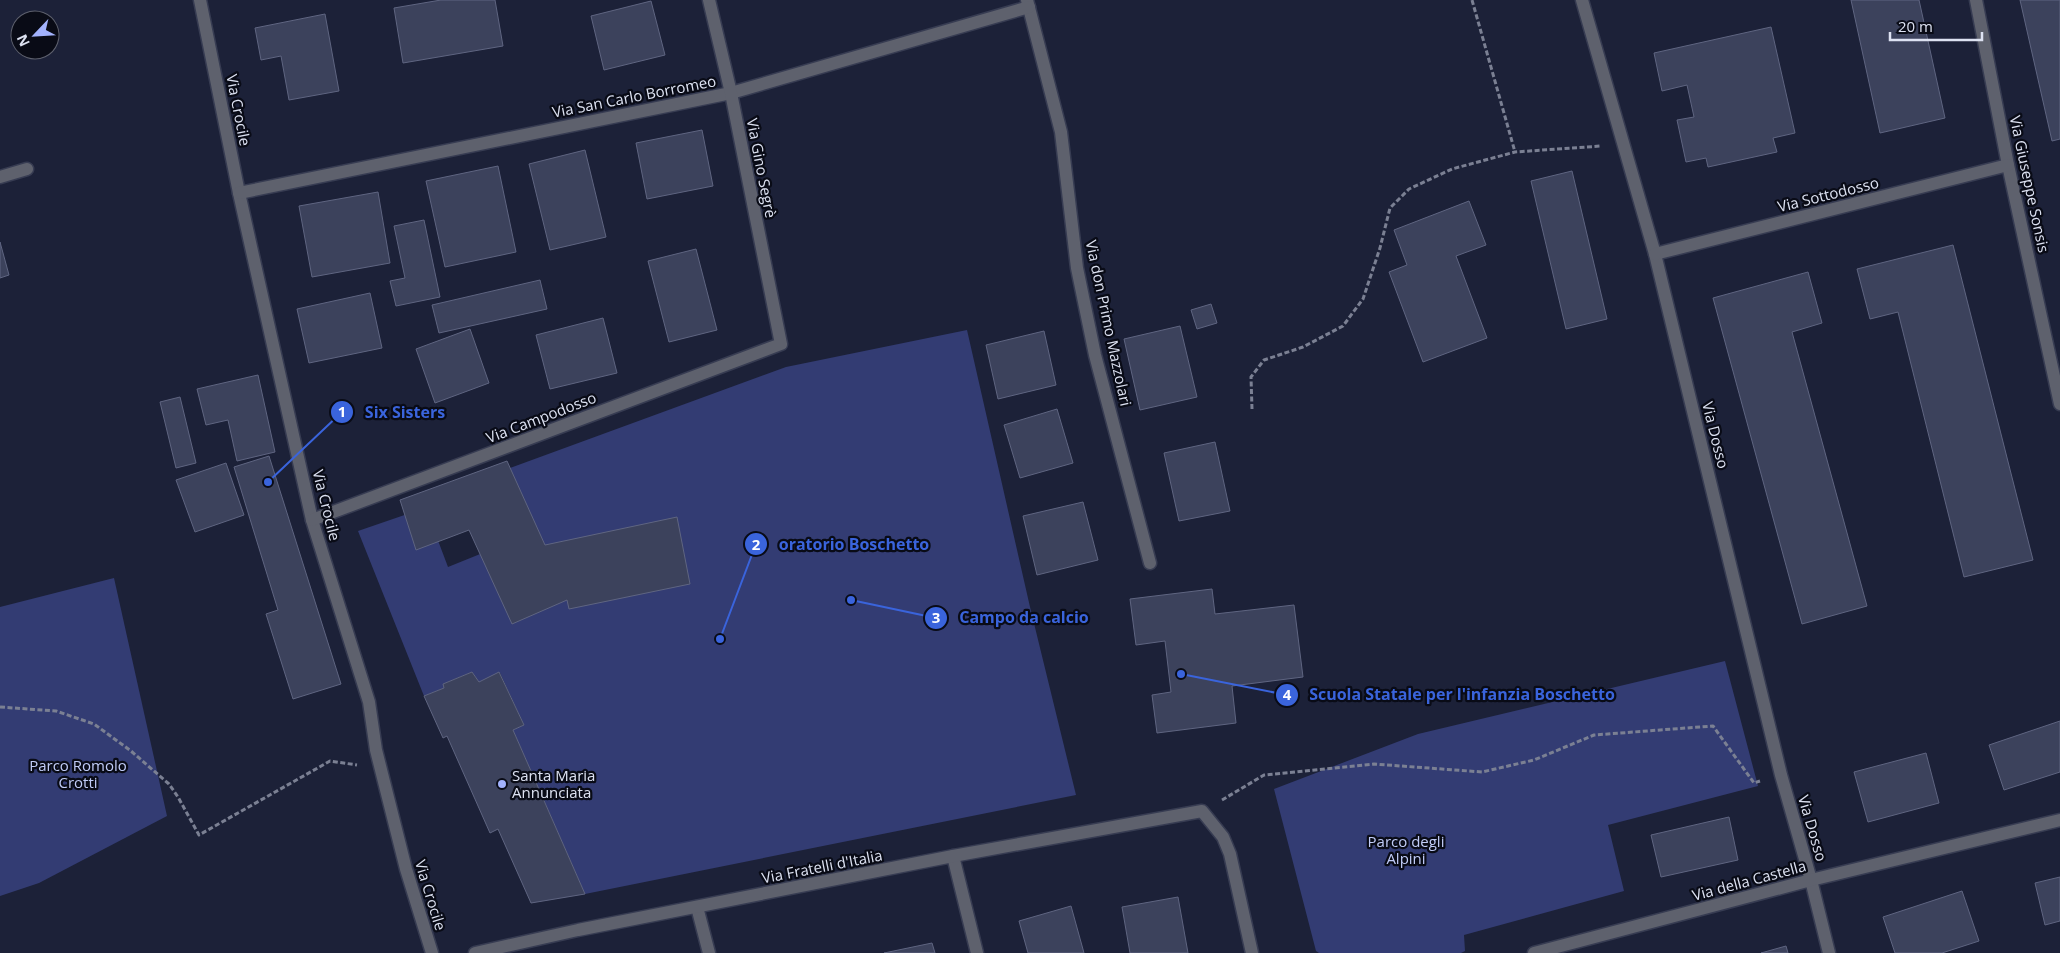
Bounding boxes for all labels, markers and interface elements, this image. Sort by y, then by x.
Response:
north arrow [10,10,60,60]
scale bar [1890,10,1982,42]
text: 20 m [1898,16,1933,36]
text: N [12,32,34,50]
street label: Via San Carlo Borromeo [550,70,718,122]
street label: Via Crocile [222,72,256,148]
street label: Via Giuseppe Sonsis [2006,114,2054,254]
street label: Via Gino Segrè [743,116,781,220]
street label: Via Sottodosso [1775,172,1881,216]
street label: Via don Primo Mazzolari [1082,238,1136,408]
street label: Via Campodosso [483,387,599,447]
callout: Six Sisters [330,396,455,427]
street label: Via Dosso [1698,399,1734,471]
text: 1 [338,401,346,421]
text: Six Sisters [365,401,445,423]
street label: Via Crocile [308,467,346,543]
callout: oratorio Boschetto [744,529,939,560]
text: oratorio Boschetto [779,533,929,555]
text: 2 [752,534,761,554]
callout: Campo da calcio [924,602,1098,633]
text: Campo da calcio [959,606,1089,628]
text: 3 [932,607,940,627]
callout: Scuola Statale per l'infanzia Boschetto [1275,679,1625,710]
text: Scuola Statale per l'infanzia Boschetto [1309,683,1615,705]
text: 4 [1283,684,1292,704]
park label: Parco Romolo Crotti [29,755,127,792]
place label: Santa Maria Annunciata [512,765,595,802]
marker: Santa Maria Annunciata [496,778,508,790]
street label: Via Dosso [1794,792,1832,864]
park label: Parco degli Alpini [1368,831,1444,868]
street label: Via Fratelli d'Italia [760,845,884,887]
street label: Via della Castella [1690,855,1808,905]
street label: Via Crocile [411,857,451,933]

